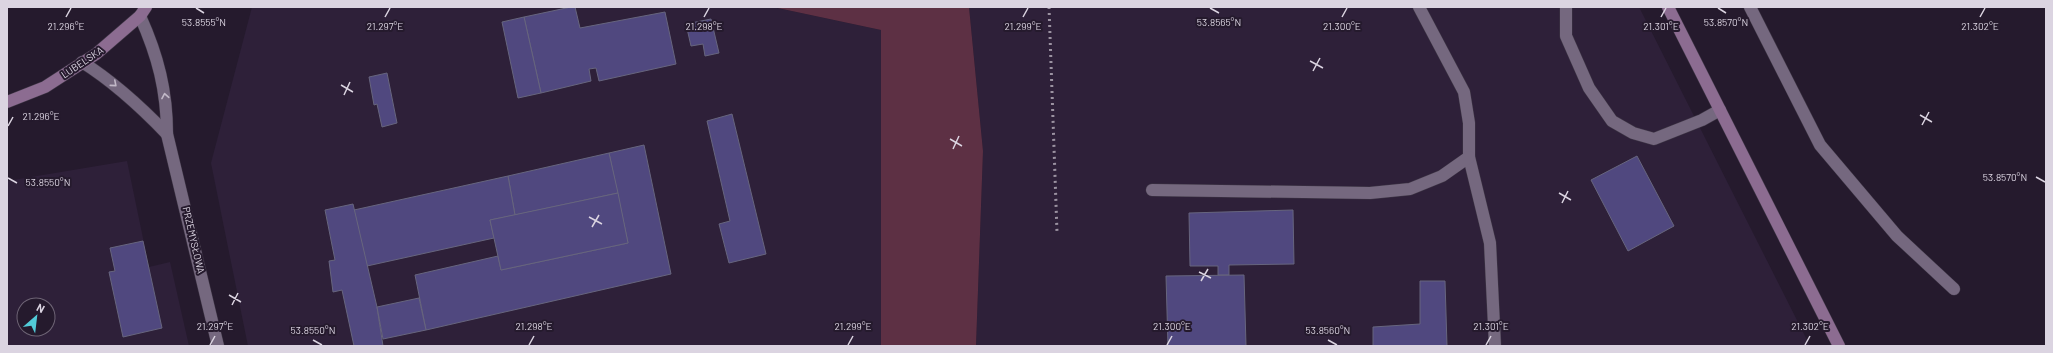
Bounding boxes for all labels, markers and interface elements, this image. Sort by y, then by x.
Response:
text: 53.8555°N [182,16,226,28]
text: 53.8565°N [1197,16,1241,28]
text: 53.8570°N [1704,16,1748,28]
text: 21.296°E [47,20,85,32]
text: 21.297°E [367,20,403,32]
text: 21.298°E [685,20,723,32]
text: 21.299°E [1004,20,1042,32]
text: 21.300°E [1323,20,1361,32]
text: 21.301°E [1643,20,1679,32]
text: 21.302°E [1961,20,1999,32]
street label: LUBELSKA [59,43,105,81]
one-way arrow [110,79,117,86]
one-way arrow [161,92,170,99]
text: 21.296°E [22,110,60,122]
text: 53.8570°N [1983,171,2027,183]
text: 53.8550°N [26,176,70,188]
street label: PRZEMYSŁOWA [180,205,208,275]
north arrow [16,297,56,337]
text: N [35,300,47,315]
text: 21.297°E [197,320,233,332]
text: 21.298°E [515,320,553,332]
text: 21.299°E [834,320,872,332]
text: 21.300°E [1153,320,1191,332]
text: 21.301°E [1473,320,1509,332]
text: 21.302°E [1791,320,1829,332]
text: 53.8550°N [291,324,335,336]
text: 53.8560°N [1306,324,1350,336]

